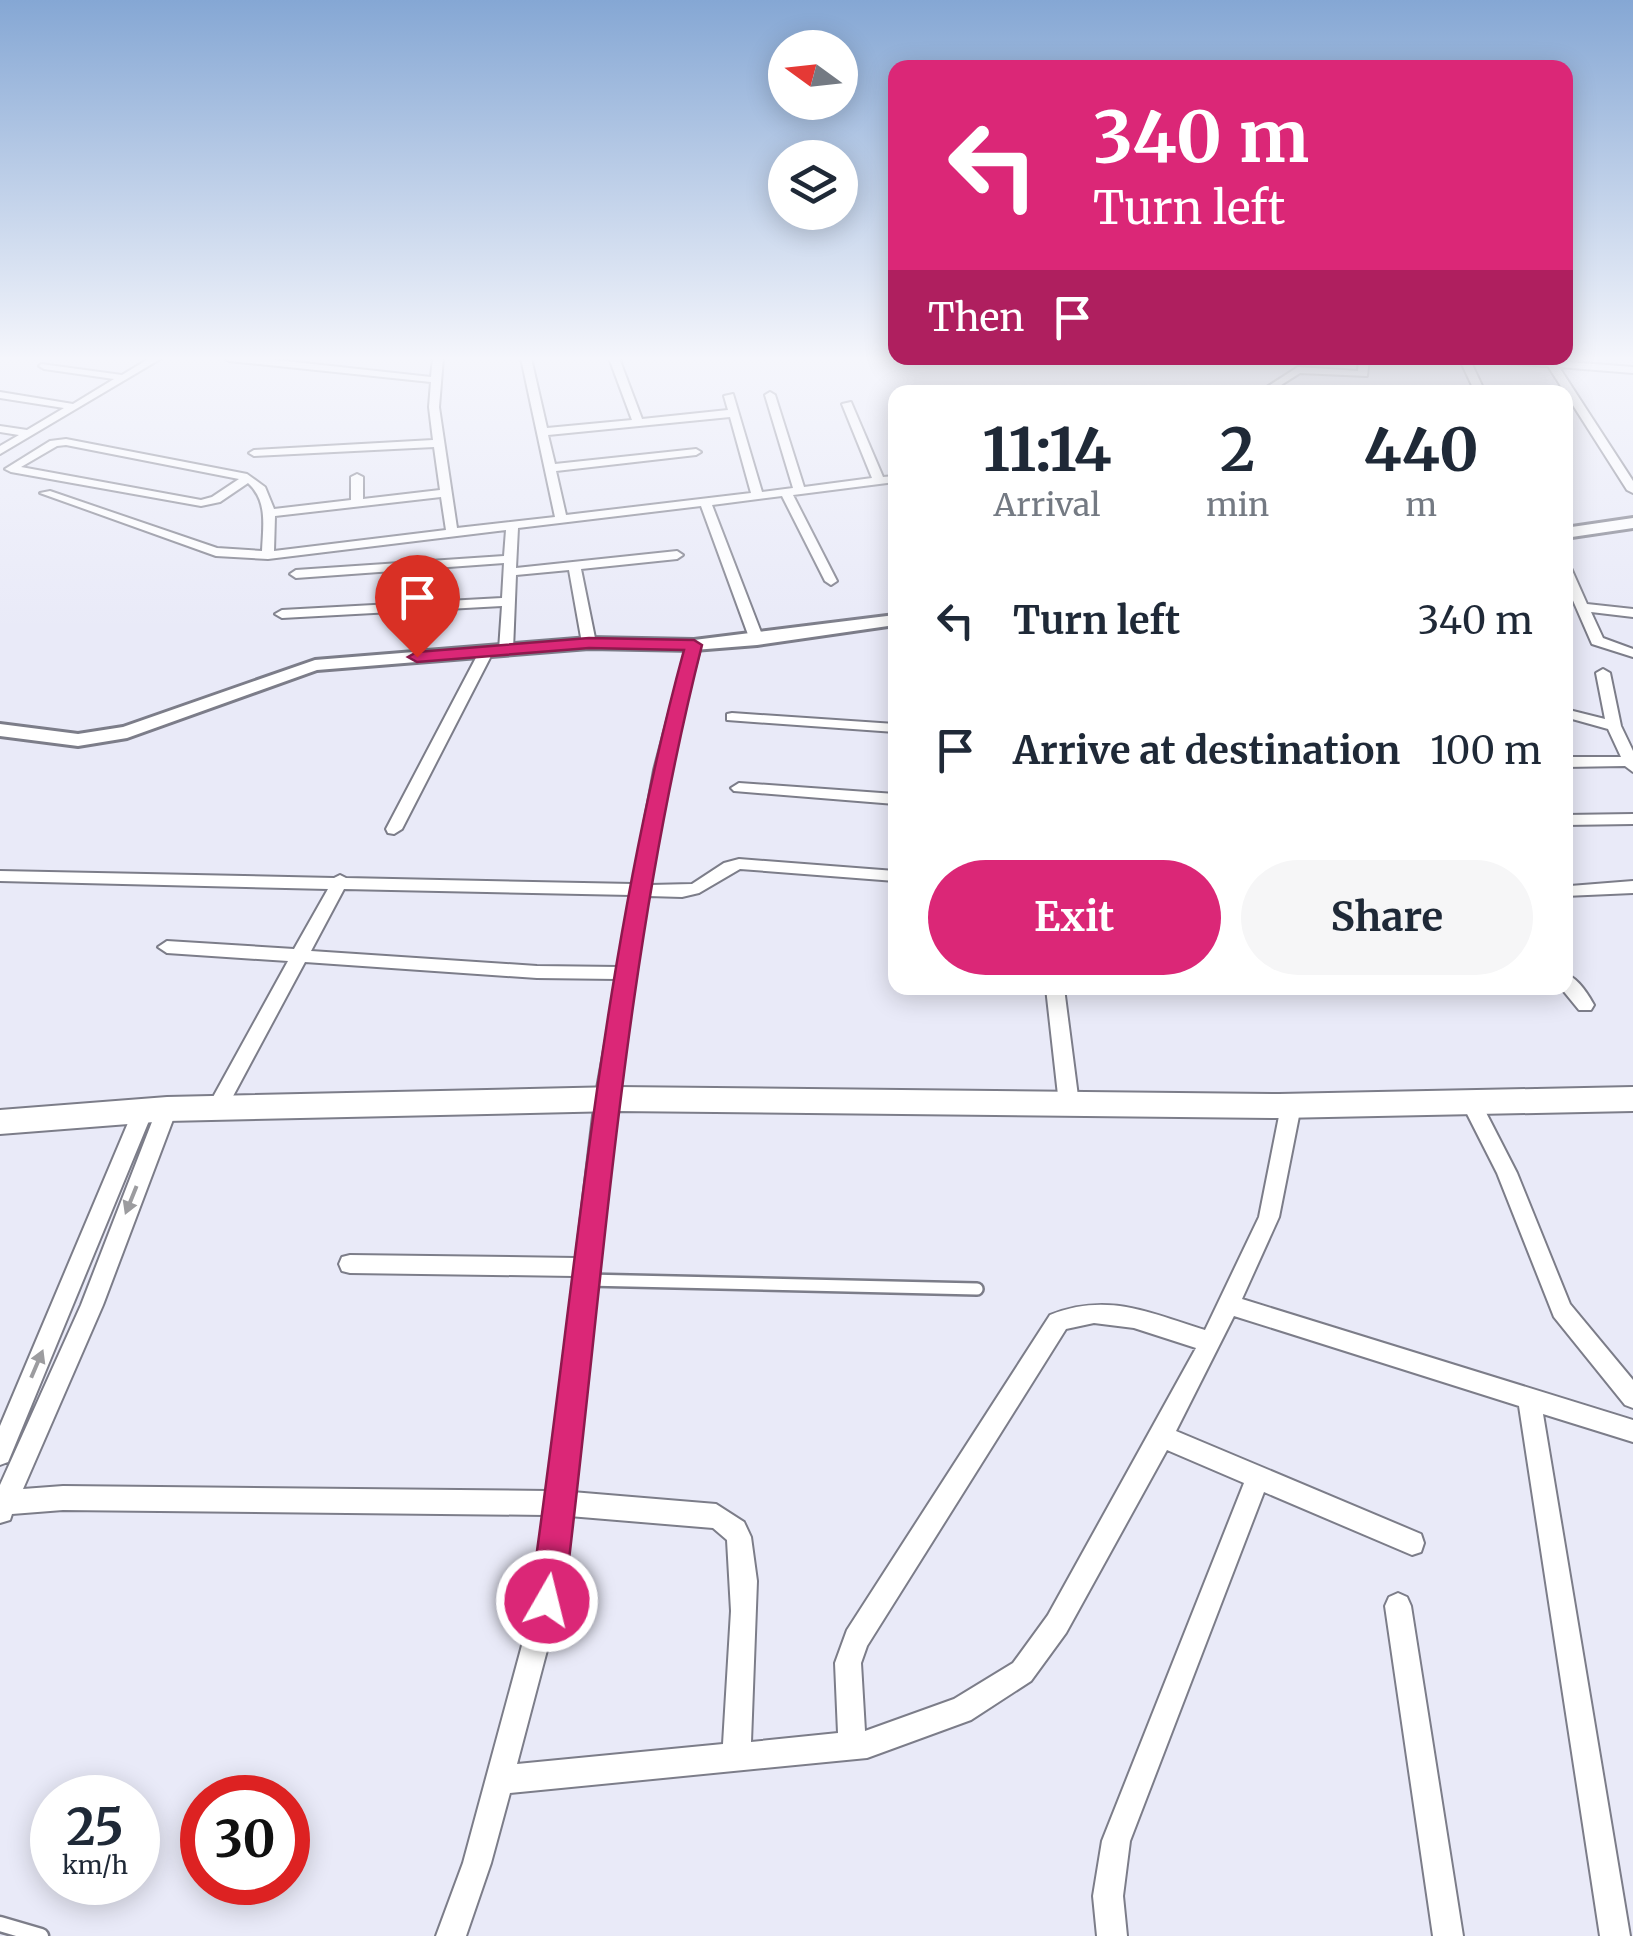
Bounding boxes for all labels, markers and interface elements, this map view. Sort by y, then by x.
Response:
north arrow [768,30,858,120]
map controls [768,30,858,230]
text: 340 m [1093,93,1309,181]
icon: left [928,100,1058,230]
button: layers [768,140,858,230]
text: Turn left [1093,180,1285,236]
icon: arrive [1045,290,1100,345]
text: Then [928,294,1025,341]
text: 11:14 [982,412,1112,487]
text: 2 [1220,412,1255,487]
text: 440 [1364,412,1479,487]
text: Arrival [994,485,1100,525]
text: min [1206,485,1269,525]
text: m [1405,485,1437,525]
pin [375,555,460,658]
icon: arrive [390,570,445,625]
icon: left [928,593,983,648]
text: Turn left [1013,597,1180,644]
text: 340 m [1418,597,1533,644]
icon: arrive [928,723,983,778]
text: Arrive at destination [1013,727,1400,774]
text: 100 m [1430,727,1542,774]
button: Exit [928,860,1221,975]
button: Share [1241,860,1533,975]
one-way arrow [123,1185,138,1215]
one-way arrow [30,1349,46,1379]
position arrow [495,1549,599,1653]
speed limit sign: 30 [180,1775,310,1905]
text: 25 [66,1796,124,1859]
text: km/h [62,1849,128,1881]

